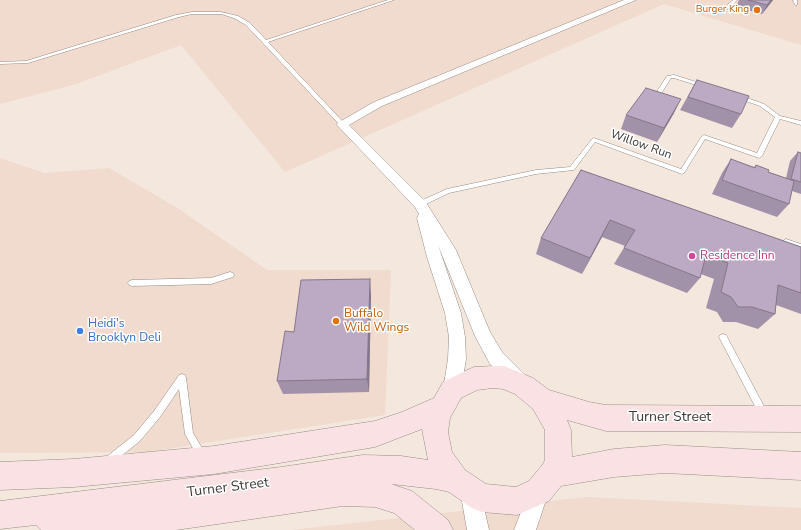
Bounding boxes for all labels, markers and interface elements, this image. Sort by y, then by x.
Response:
place label: Burger King [696,4,749,16]
marker: Burger King [752,5,762,15]
street label: Willow Run [608,127,674,163]
place label: Residence Inn [700,249,775,263]
marker: Residence Inn [687,251,697,261]
place label: Buffalo Wild Wings [344,307,409,335]
marker: Buffalo Wild Wings [331,316,341,326]
place label: Heidi's Brooklyn Deli [88,317,161,345]
marker: Heidi's Brooklyn Deli [75,326,85,336]
street label: Turner Street [629,410,711,426]
street label: Turner Street [186,475,270,501]

